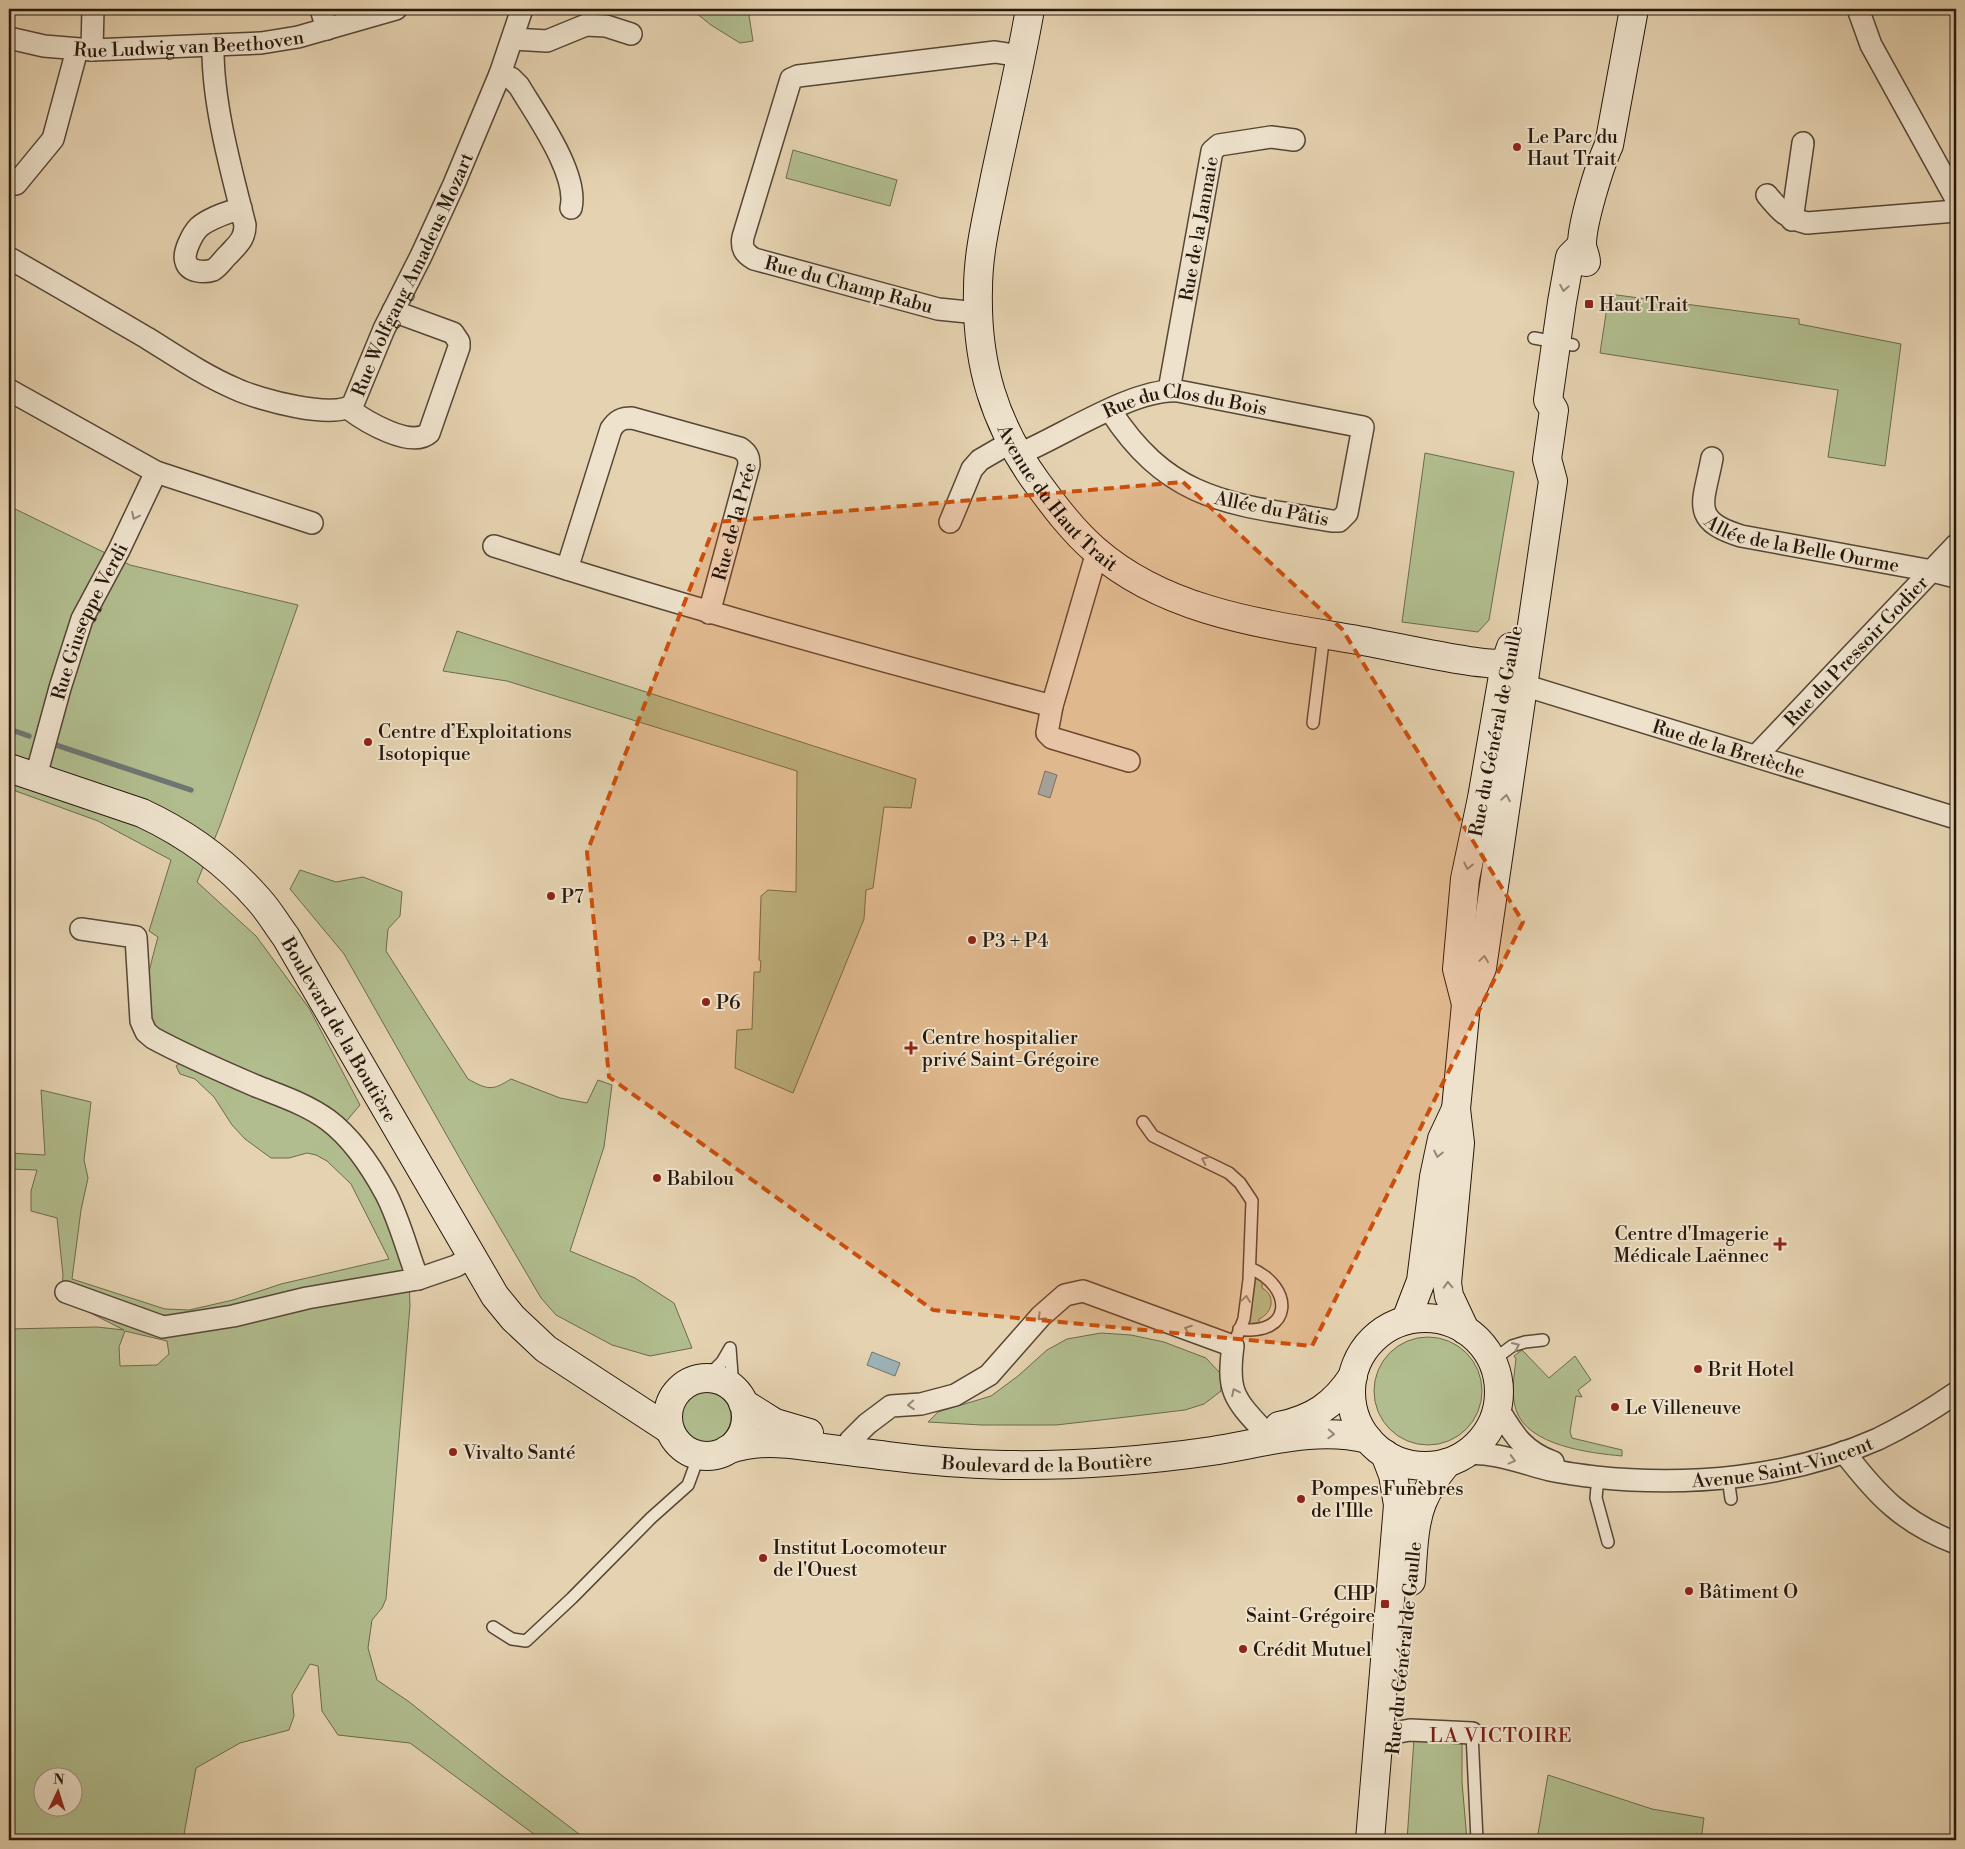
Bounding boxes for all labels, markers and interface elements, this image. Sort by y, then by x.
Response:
street label: Rue Ludwig van Beethoven [73,25,306,63]
place label: Le Parc du Haut Trait [1527,125,1618,171]
marker: Le Parc du Haut Trait [1511,141,1523,153]
street label: Rue Wolfgang Amadeus Mozart [347,149,479,400]
street label: Rue de la Jannaie [1174,154,1224,303]
street label: Rue du Champ Rabu [762,251,936,319]
one-way arrow [1560,284,1570,293]
place label: Haut Trait [1599,293,1689,317]
marker: Haut Trait [1583,298,1595,310]
street label: Rue du Clos du Bois [1099,380,1269,424]
street label: Avenue du Haut Trait [991,420,1122,577]
street label: Rue de la Prée [707,460,762,583]
street label: Allée du Pâtis [1212,486,1331,532]
street label: Allée de la Belle Ourme [1698,509,1901,578]
one-way arrow [131,511,141,520]
street label: Rue Giuseppe Verdi [46,539,134,703]
street label: Rue du Pressoir Godier [1779,571,1934,732]
street label: Rue du Général de Gaulle [1464,624,1528,839]
street label: Rue de la Bretèche [1649,714,1808,784]
place label: Centre d’Exploitations Isotopique [378,720,572,766]
marker: Centre d’Exploitations Isotopique [362,736,374,748]
one-way arrow [1500,793,1511,801]
one-way arrow [1463,861,1473,870]
place label: P7 [561,885,584,909]
marker: P7 [545,890,557,902]
place label: P3 + P4 [982,929,1049,953]
street label: Boulevard de la Boutière [275,932,402,1127]
marker: P3 + P4 [966,934,978,946]
one-way arrow [1478,954,1489,962]
place label: P6 [716,991,741,1015]
marker: P6 [700,996,712,1008]
place label: Centre hospitalier privé Saint-Grégoire [922,1026,1099,1072]
marker: Centre hospitalier privé Saint-Grégoire [904,1041,918,1055]
one-way arrow [1434,1150,1444,1159]
one-way arrow [1201,1156,1210,1166]
place label: Babilou [666,1167,734,1191]
marker: Babilou [651,1172,663,1184]
place label: Centre d'Imagerie Médicale Laënnec [1614,1222,1769,1268]
marker: Centre d'Imagerie Médicale Laënnec [1773,1237,1787,1251]
one-way arrow [1443,1280,1453,1288]
one-way arrow [1240,1295,1251,1303]
one-way arrow [1037,1311,1046,1320]
one-way arrow [1184,1325,1192,1335]
one-way arrow [1511,1341,1520,1352]
place label: Brit Hotel [1707,1358,1795,1382]
marker: Brit Hotel [1692,1363,1704,1375]
one-way arrow [1231,1388,1241,1397]
place label: Le Villeneuve [1625,1396,1741,1420]
one-way arrow [907,1399,915,1410]
marker: Le Villeneuve [1609,1401,1621,1413]
one-way arrow [1327,1429,1335,1440]
street label: Avenue Saint-Vincent [1690,1431,1877,1493]
place label: Vivalto Santé [462,1441,576,1465]
marker: Vivalto Santé [447,1446,459,1458]
street label: Boulevard de la Boutière [940,1447,1153,1478]
one-way arrow [1508,1454,1517,1465]
place label: Pompes Funèbres de l'Ille [1311,1477,1464,1523]
marker: Pompes Funèbres de l'Ille [1295,1493,1307,1505]
place label: Institut Locomoteur de l'Ouest [773,1536,947,1582]
street label: Rue du Général de Gaulle [1381,1540,1427,1756]
marker: Institut Locomoteur de l'Ouest [757,1552,769,1564]
place label: Bâtiment O [1698,1580,1798,1604]
place label: CHP Saint-Grégoire [1246,1582,1375,1628]
marker: Bâtiment O [1683,1585,1695,1597]
marker: CHP Saint-Grégoire [1379,1598,1391,1610]
place label: Crédit Mutuel [1253,1638,1372,1662]
marker: Crédit Mutuel [1237,1643,1249,1655]
district label: LA VICTOIRE [1429,1724,1573,1749]
north arrow [32,1766,82,1816]
text: N [53,1771,65,1789]

